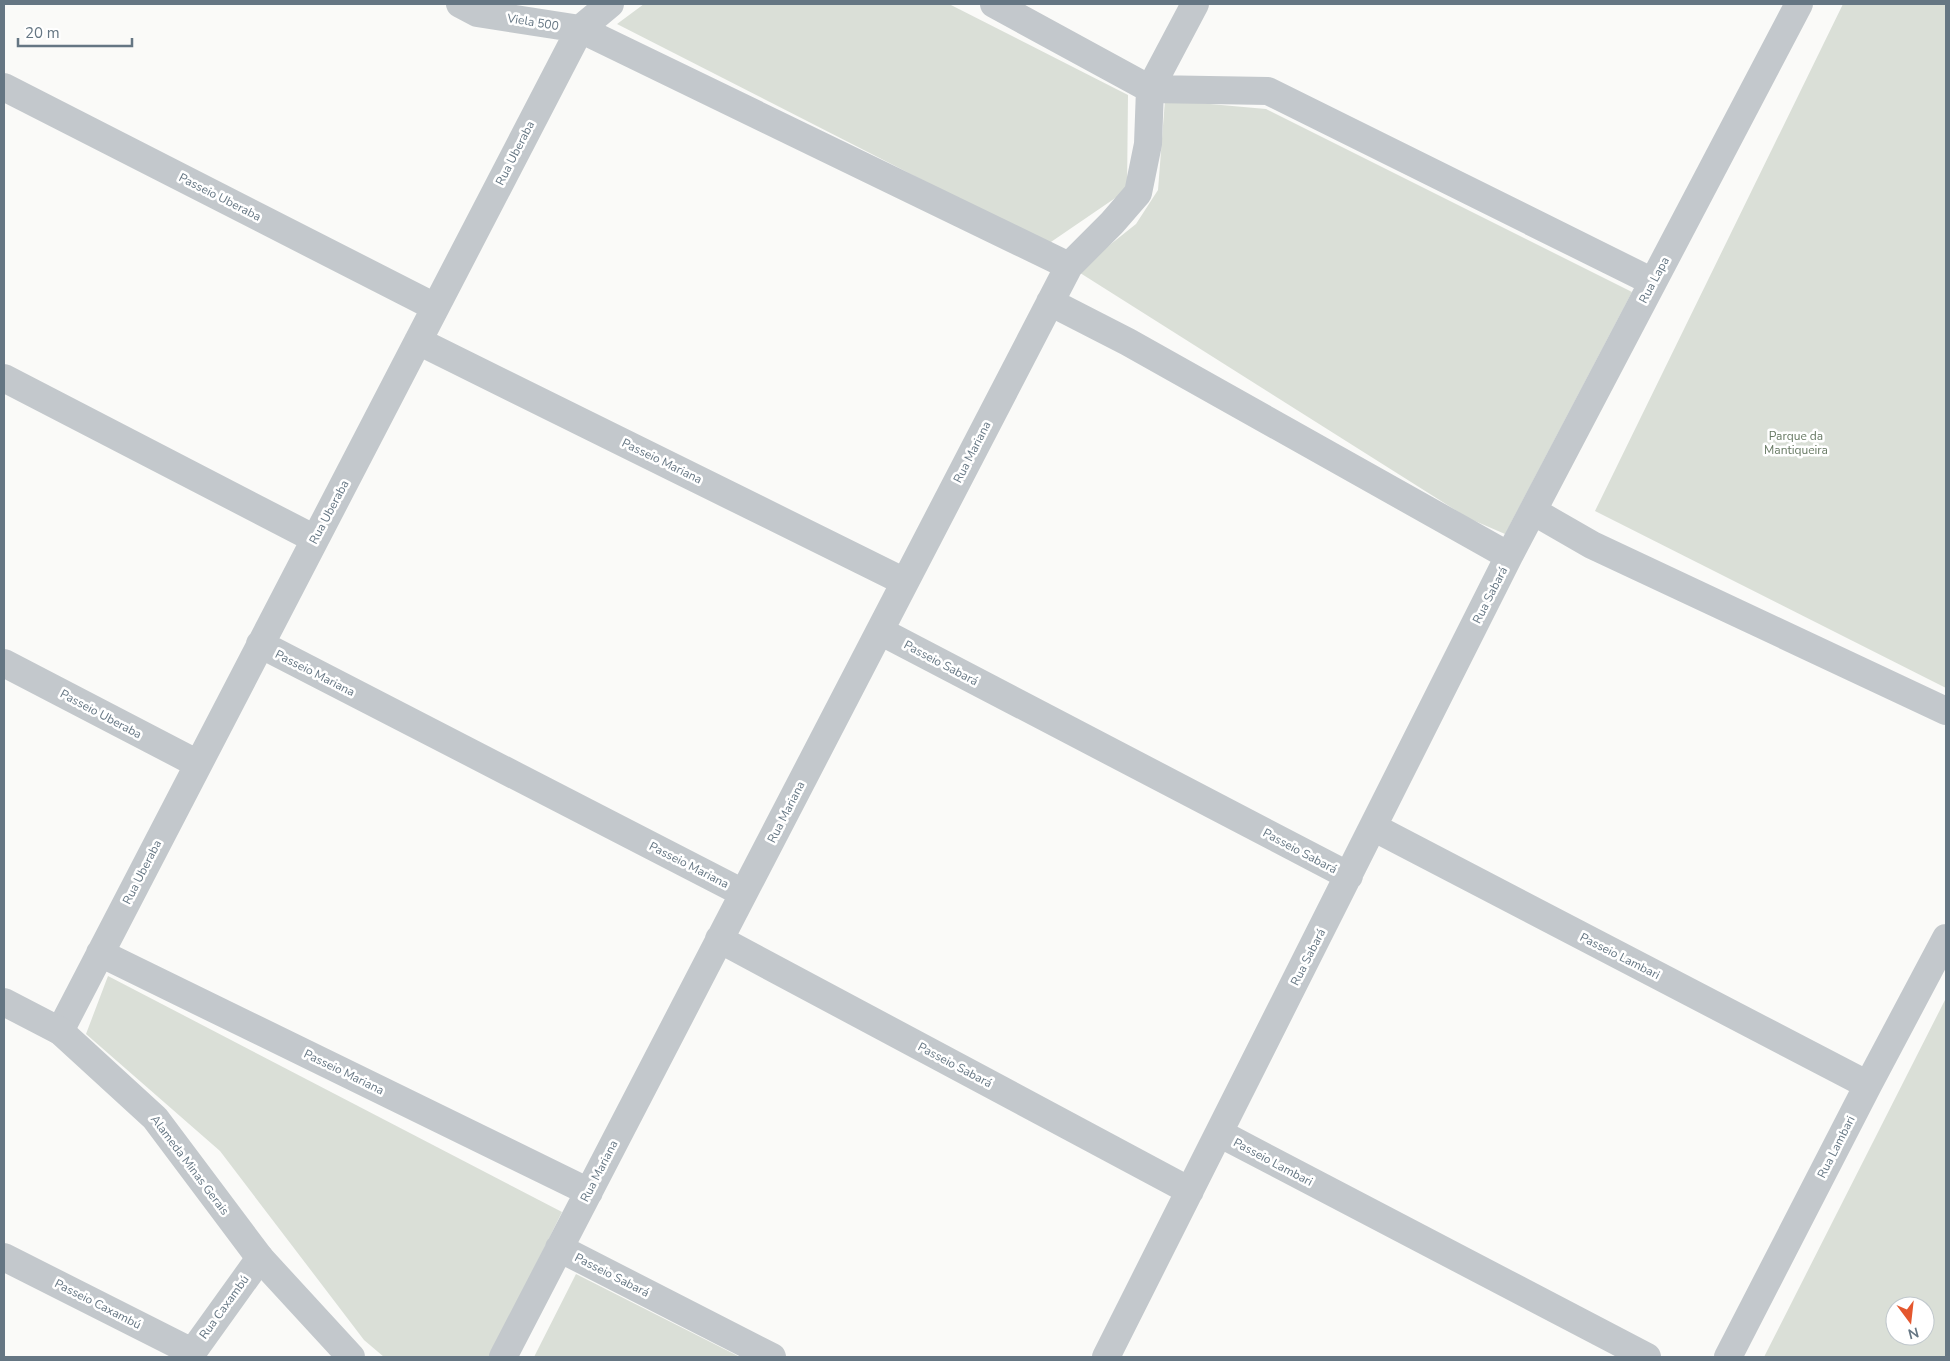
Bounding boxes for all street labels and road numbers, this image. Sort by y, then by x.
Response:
street label: Viela 500 [505,10,560,34]
street label: Rua Uberaba [492,118,538,188]
street label: Passeio Uberaba [176,169,264,225]
street label: Rua Lapa [1635,254,1673,306]
street label: Rua Mariana [950,418,994,486]
street label: Passeio Mariana [619,435,705,487]
street label: Rua Uberaba [305,477,353,547]
street label: Rua Sabará [1469,564,1511,626]
street label: Passeio Sabará [901,637,981,689]
street label: Passeio Mariana [272,646,358,700]
street label: Passeio Uberaba [57,686,145,742]
street label: Rua Mariana [764,778,808,846]
street label: Passeio Sabará [1260,825,1340,877]
street label: Rua Uberaba [119,837,165,907]
street label: Passeio Mariana [646,838,732,892]
street label: Rua Sabará [1287,926,1329,988]
street label: Passeio Lambari [1577,929,1663,983]
street label: Passeio Sabará [915,1039,995,1091]
street label: Passeio Mariana [301,1046,387,1098]
street label: Alameda Minas Gerais [147,1112,233,1218]
street label: Rua Lambari [1813,1113,1859,1181]
street label: Passeio Lambari [1231,1134,1315,1190]
street label: Rua Mariana [577,1137,621,1205]
street label: Passeio Sabará [572,1249,652,1301]
street label: Rua Caxambú [195,1272,253,1342]
street label: Passeio Caxambú [52,1275,144,1333]

